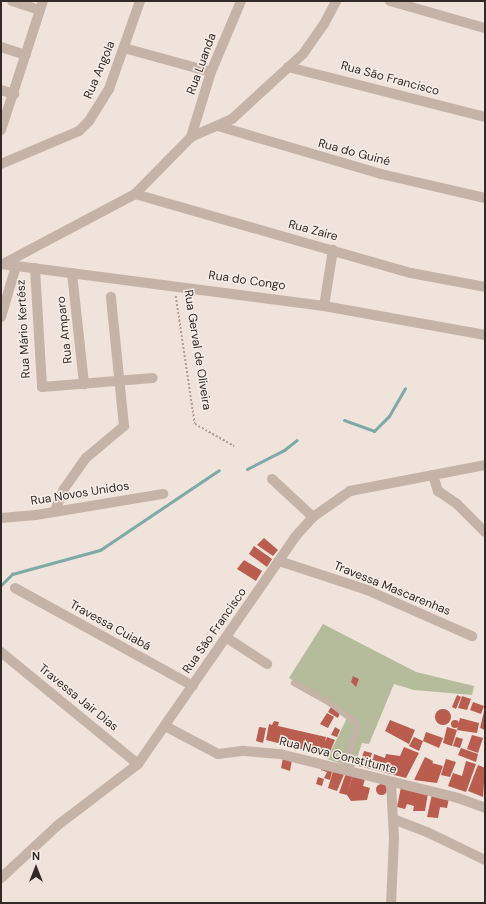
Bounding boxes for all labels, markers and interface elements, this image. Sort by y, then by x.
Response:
street label: Rua Luanda [184,31,220,97]
street label: Rua Angola [81,39,119,101]
street label: Rua São Francisco [339,59,441,99]
street label: Rua do Guiné [316,136,392,170]
street label: Rua Zaire [287,217,339,245]
street label: Rua do Congo [208,268,286,294]
street label: Rua Mário Kertész [14,279,34,379]
street label: Rua Gerval de Oliveira [180,289,214,411]
street label: Rua Amparo [54,296,76,364]
street label: Rua Novos Unidos [30,479,130,509]
street label: Travessa Mascarenhas [331,559,453,619]
street label: Rua São Francisco [180,585,250,677]
street label: Travessa Cuiabá [67,598,153,654]
street label: Travessa Jair Dias [35,662,121,734]
street label: Rua Nova Constitunte [278,734,398,778]
north arrow [16,848,56,888]
text: N [32,849,40,863]

